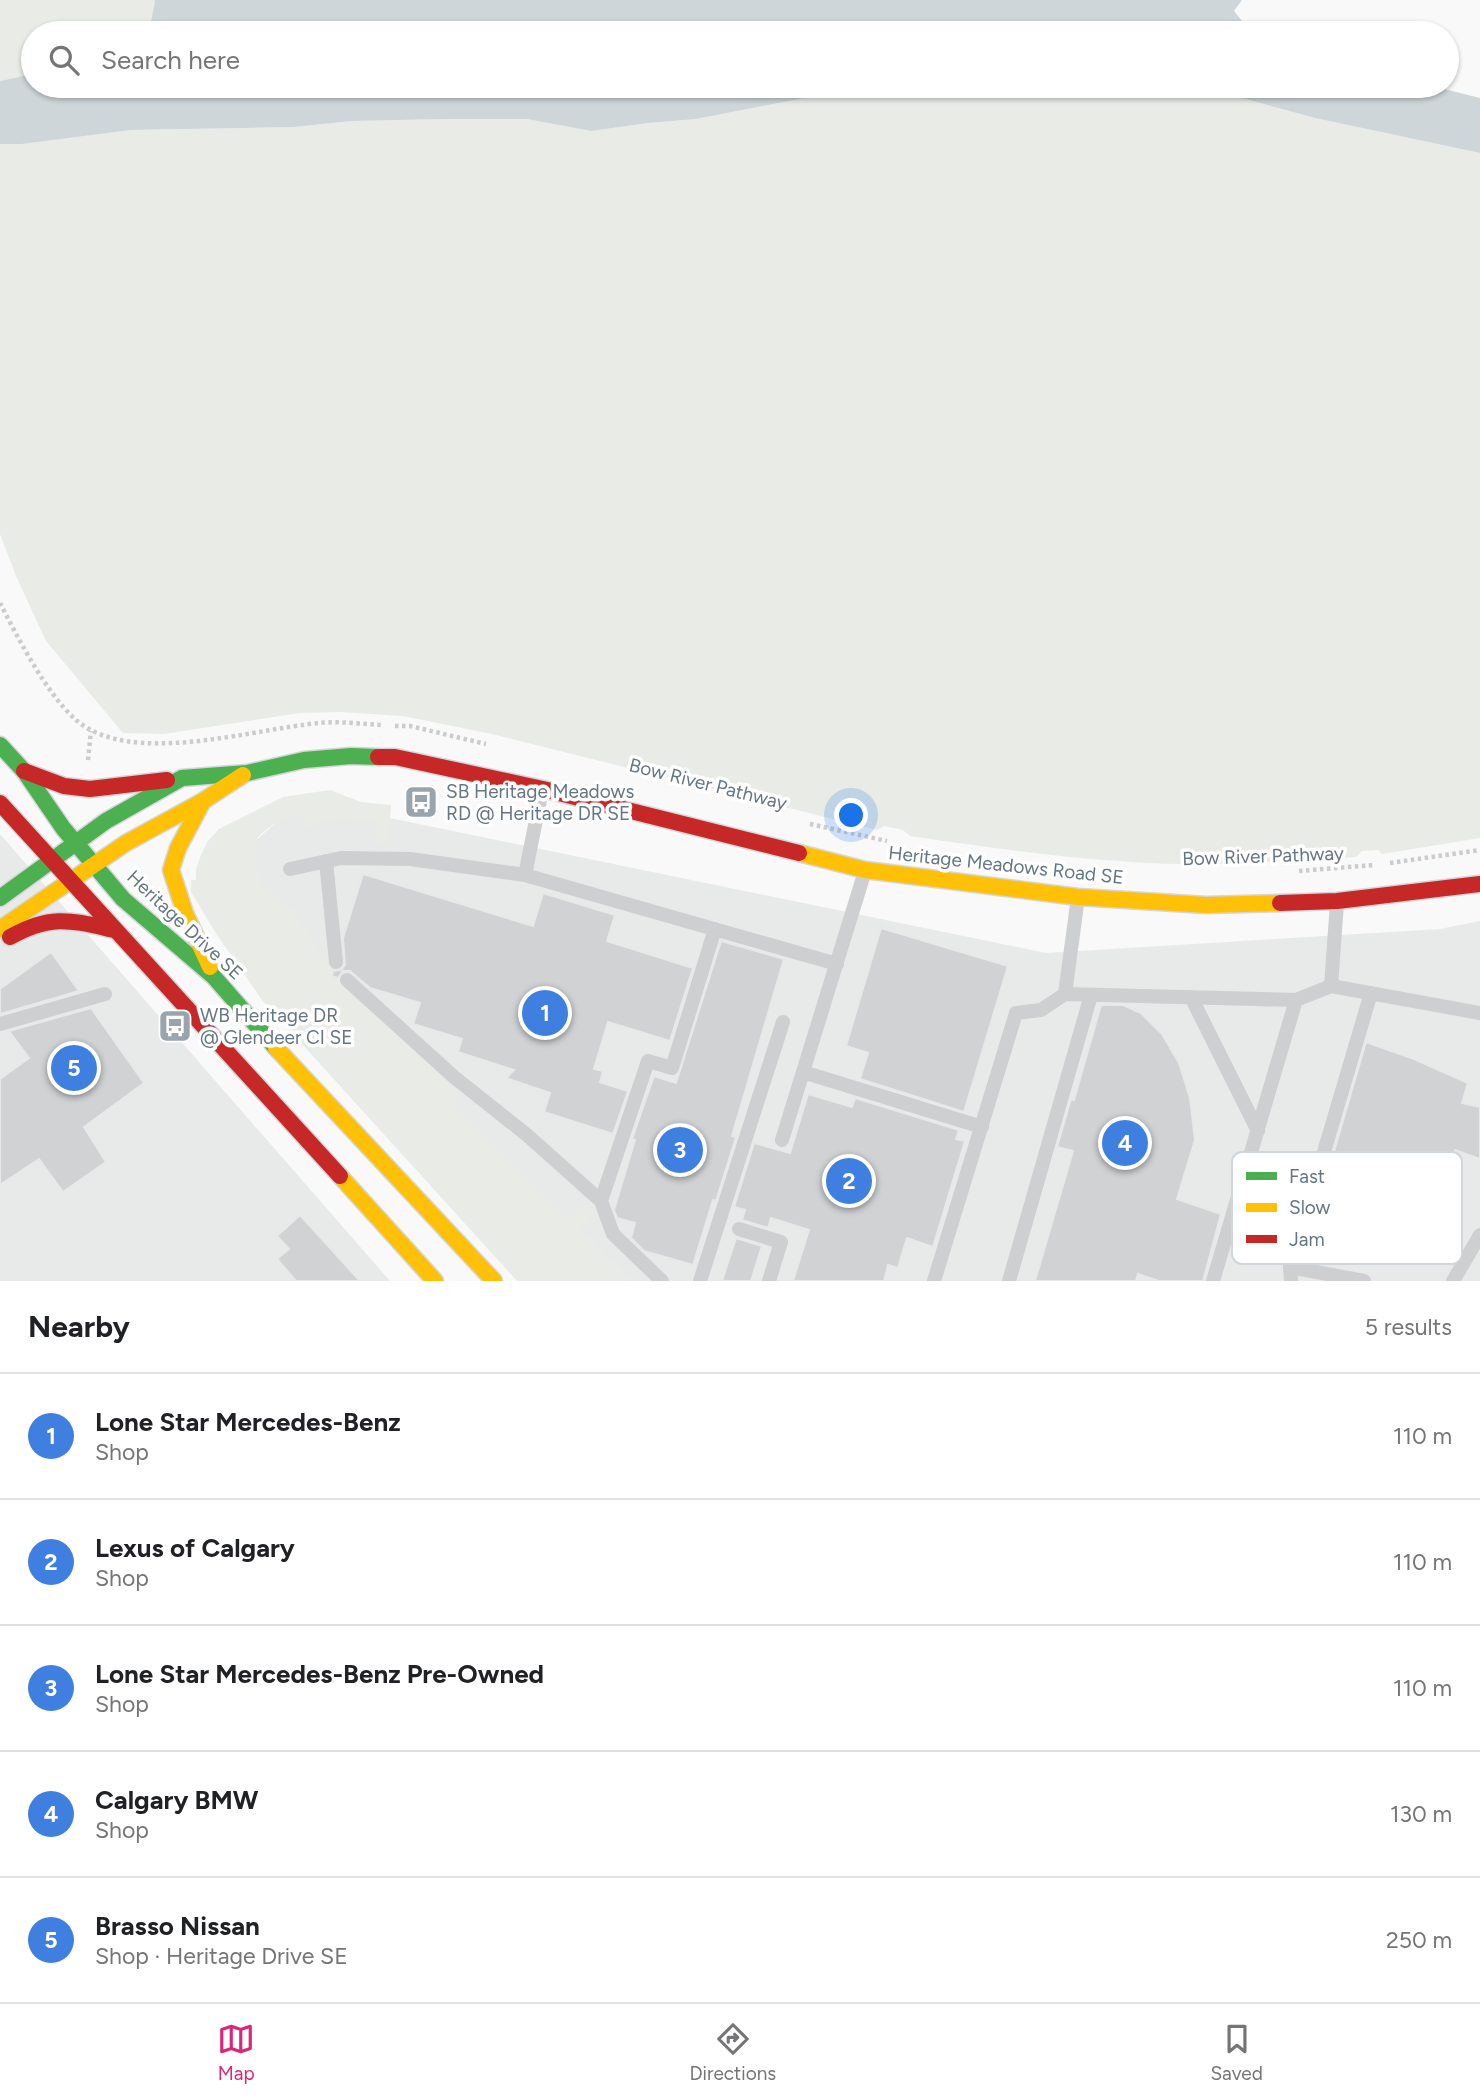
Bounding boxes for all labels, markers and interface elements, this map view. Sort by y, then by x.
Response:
search box [21,21,1459,98]
icon: search [45,41,83,79]
text: Search here [101,44,240,76]
street label: Bow River Pathway [627,753,789,815]
place label: SB Heritage Meadows RD @ Heritage DR SE [446,780,634,825]
bus stop icon: SB Heritage Meadows RD @ Heritage DR SE [402,783,440,821]
your location [834,798,868,832]
street label: Heritage Meadows Road SE [887,841,1125,889]
street label: Bow River Pathway [1182,842,1344,870]
street label: Heritage Drive SE [122,865,248,985]
pin: 1 [522,987,568,1039]
place label: WB Heritage DR @ Glendeer CI SE [200,1004,353,1049]
bus stop icon: WB Heritage DR @ Glendeer CI SE [156,1007,194,1045]
pin: 5 [51,1042,97,1094]
pin: 4 [1102,1117,1148,1169]
pin: 3 [657,1124,703,1176]
legend [1232,1152,1462,1264]
pin: 2 [826,1155,872,1207]
text: Fast [1289,1165,1325,1188]
text: Slow [1289,1196,1331,1219]
text: Jam [1289,1228,1325,1251]
text: Nearby [28,1308,130,1345]
text: 5 results [1365,1313,1452,1341]
text: Lone Star Mercedes-Benz [95,1406,401,1438]
text: 1 [46,1422,56,1450]
text: 110 m [1393,1422,1452,1450]
text: Shop [95,1438,149,1466]
text: Lexus of Calgary [95,1532,295,1564]
text: 2 [44,1548,58,1576]
text: 110 m [1393,1548,1452,1576]
text: Shop [95,1564,149,1592]
text: Lone Star Mercedes-Benz Pre-Owned [95,1658,544,1690]
text: 3 [45,1674,57,1702]
text: 110 m [1393,1674,1452,1702]
text: Shop [95,1690,149,1718]
text: Calgary BMW [95,1784,258,1816]
text: 4 [44,1800,58,1828]
text: 130 m [1390,1800,1452,1828]
text: Shop [95,1816,149,1844]
text: Brasso Nissan [95,1910,260,1942]
text: 5 [44,1926,58,1954]
text: 250 m [1386,1926,1452,1954]
text: Shop · Heritage Drive SE [95,1942,348,1970]
tab: Map [217,2020,255,2085]
tab: Directions [689,2020,776,2085]
tab: Saved [1210,2020,1263,2085]

